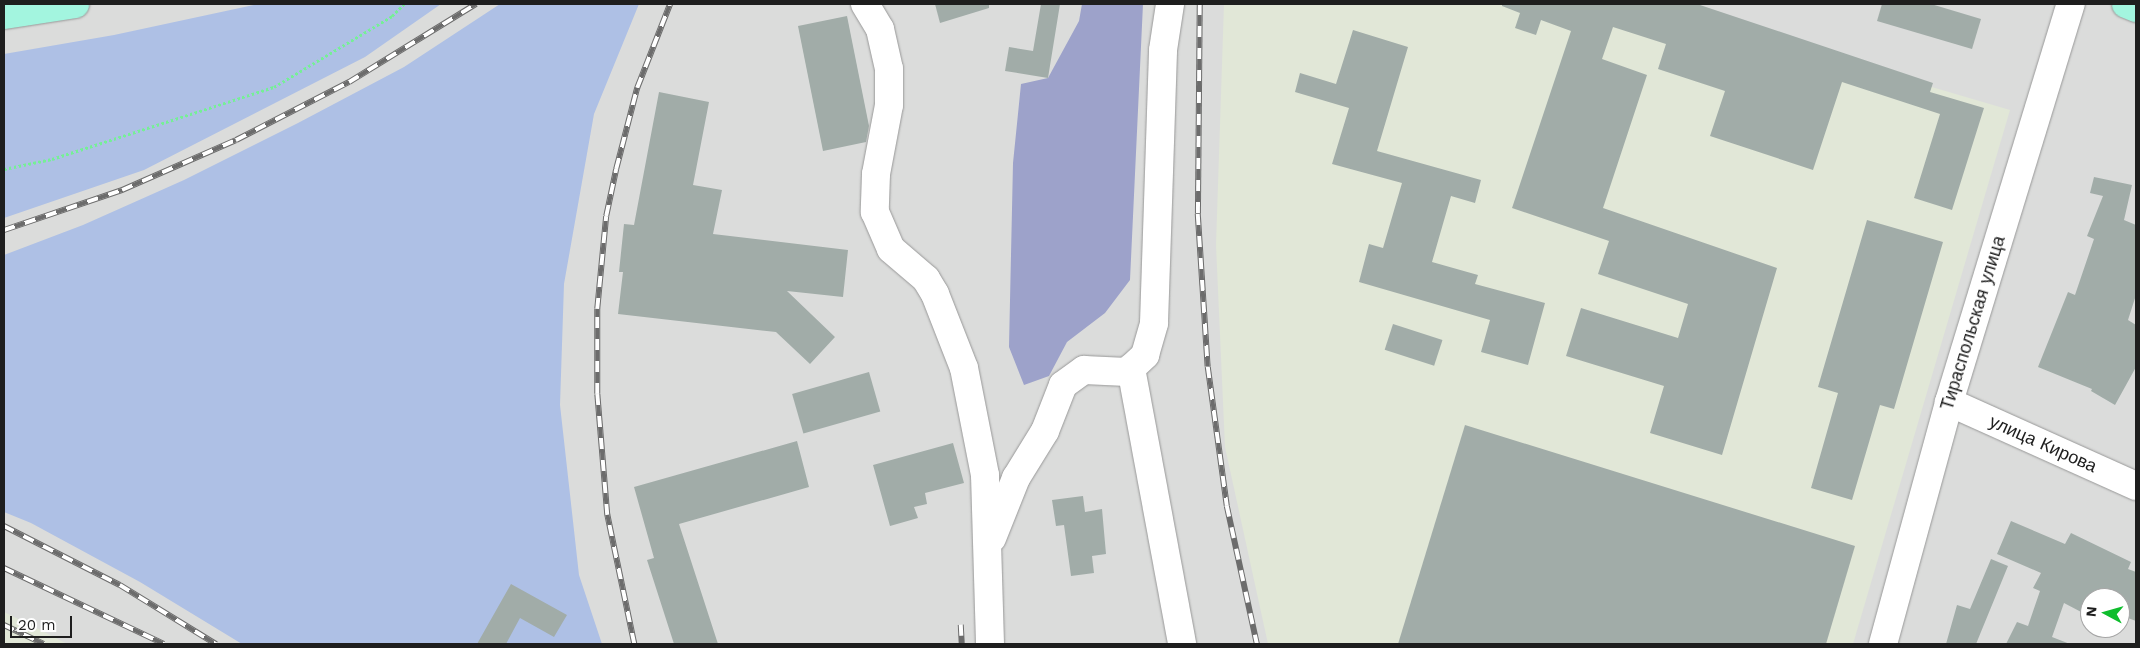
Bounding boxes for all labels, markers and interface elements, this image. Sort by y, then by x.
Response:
street label: Тираспольская улица [1936,233,2010,413]
street label: улица Кирова [1986,411,2100,477]
north arrow [2080,588,2130,638]
scale bar [12,606,75,638]
text: N [2083,606,2100,618]
text: 20 m [18,616,56,634]

